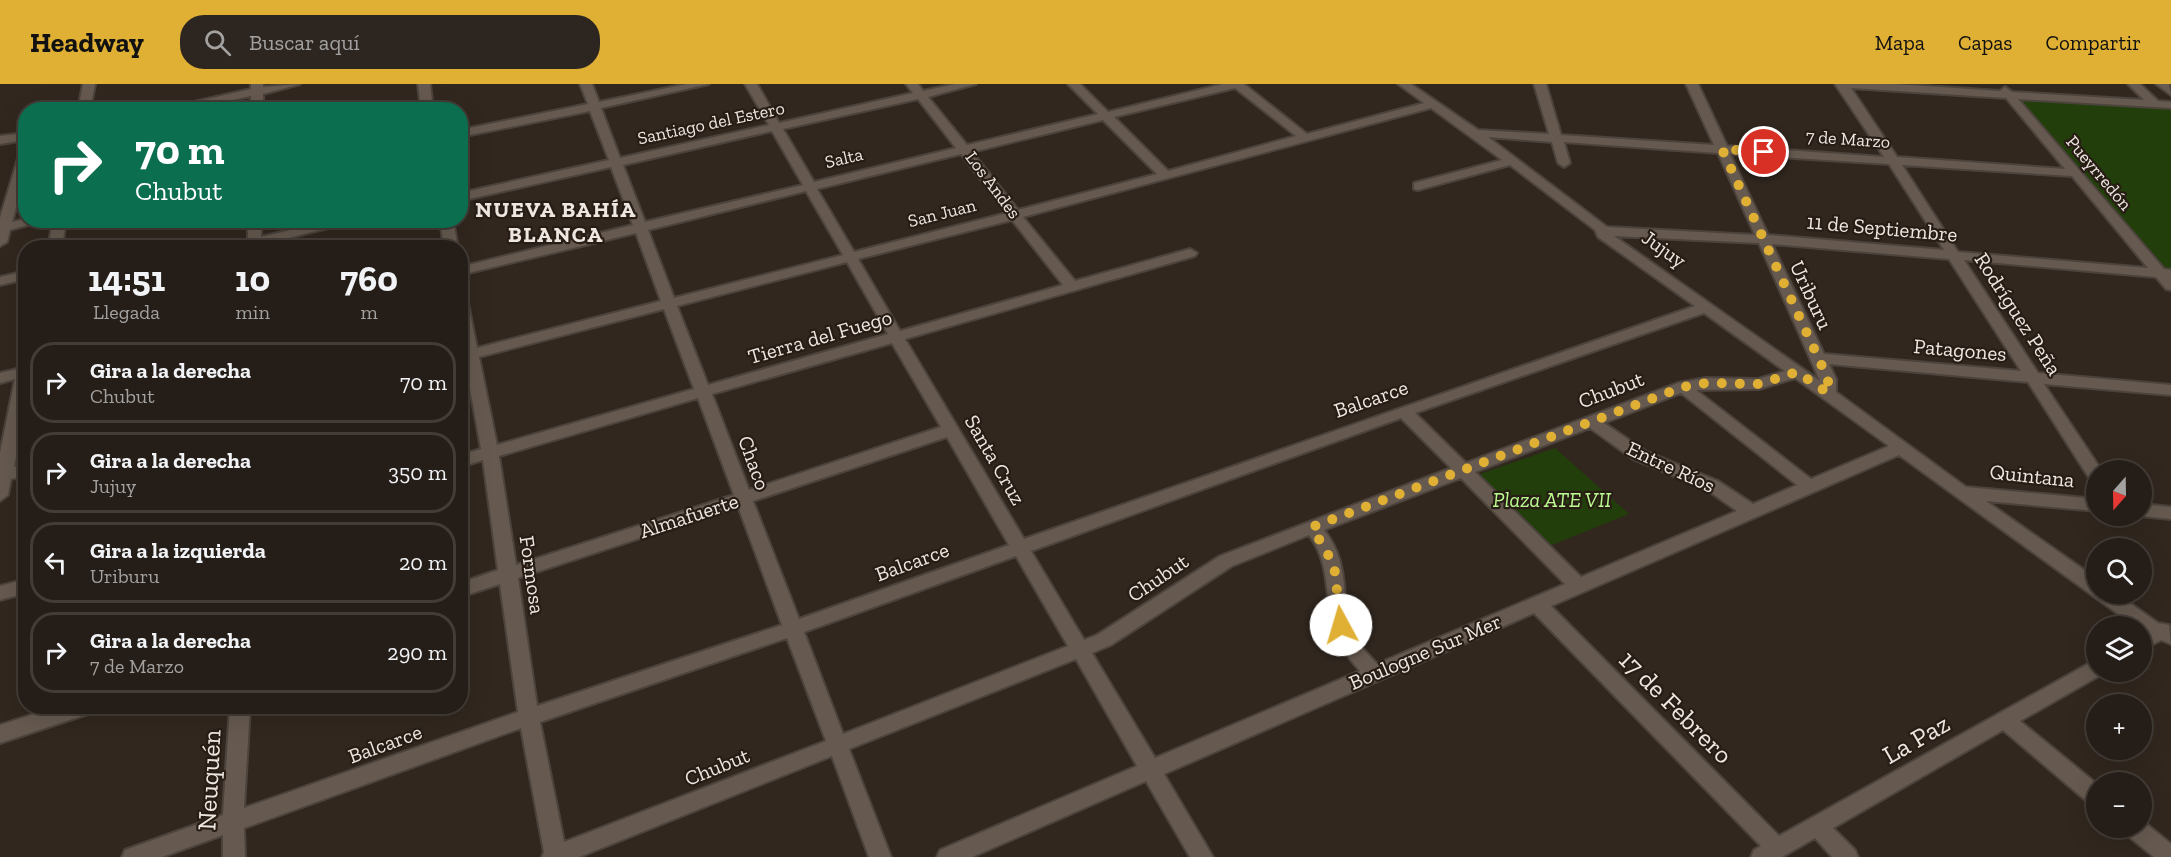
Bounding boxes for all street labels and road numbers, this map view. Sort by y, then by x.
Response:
street label: Santiago del Estero [635,97,787,149]
street label: 7 de Marzo [1805,125,1891,153]
street label: Pueyrredón [2061,131,2137,215]
street label: Salta [823,143,866,173]
street label: Los Andes [961,147,1026,223]
street label: San Juan [906,194,979,232]
street label: 11 de Septiembre [1806,208,1959,247]
street label: Jujuy [1637,224,1692,274]
street label: Rodríguez Peña [1970,248,2067,380]
street label: Uriburu [1785,256,1838,333]
street label: Tierra del Fuego [745,304,895,369]
street label: Patagones [1912,333,2008,366]
street label: Chubut [1575,366,1647,413]
street label: Balcarce [1331,374,1411,423]
street label: Santa Cruz [960,410,1031,510]
street label: Chaco [733,432,776,493]
street label: Entre Ríos [1623,435,1719,498]
street label: Quintana [1988,459,2076,492]
street label: Almafuerte [636,488,741,543]
street label: Formosa [515,534,550,616]
street label: Balcarce [872,537,952,586]
street label: Chubut [1123,548,1193,607]
street label: Boulogne Sur Mer [1345,608,1505,695]
street label: 17 de Febrero [1612,643,1740,771]
street label: La Paz [1877,707,1955,771]
street label: Balcarce [345,719,425,768]
street label: Neuquén [190,729,228,831]
street label: Chubut [681,742,753,791]

